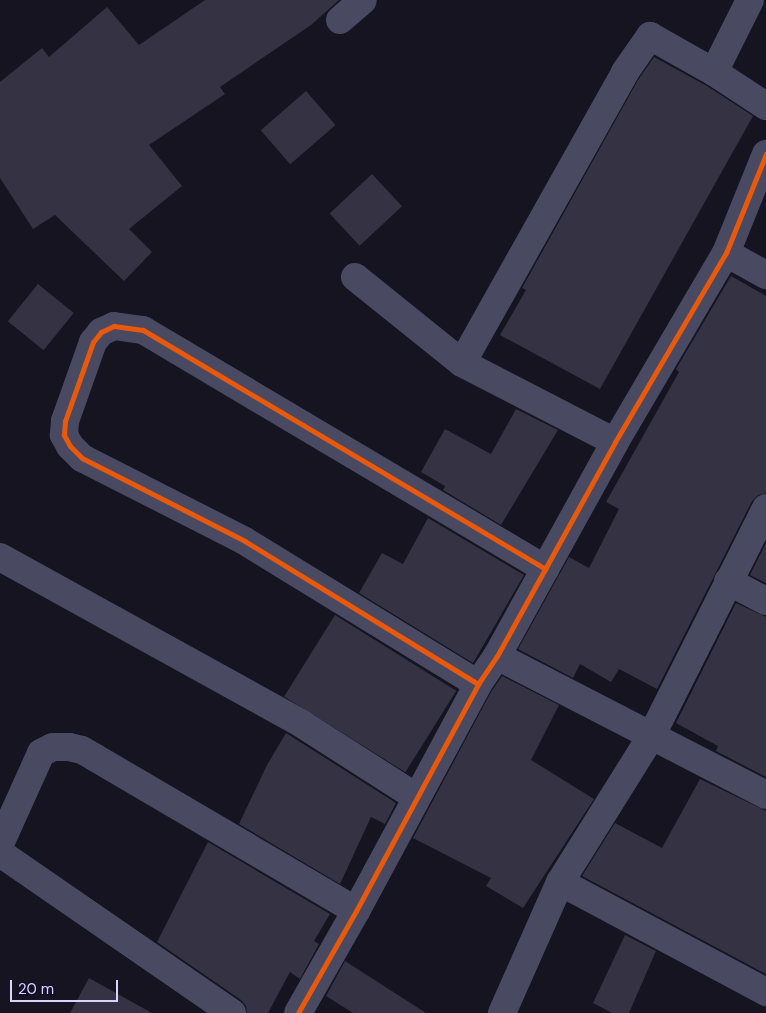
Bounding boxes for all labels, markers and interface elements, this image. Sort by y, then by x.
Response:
scale bar [12,970,120,1002]
text: 20 m [18,979,54,999]

